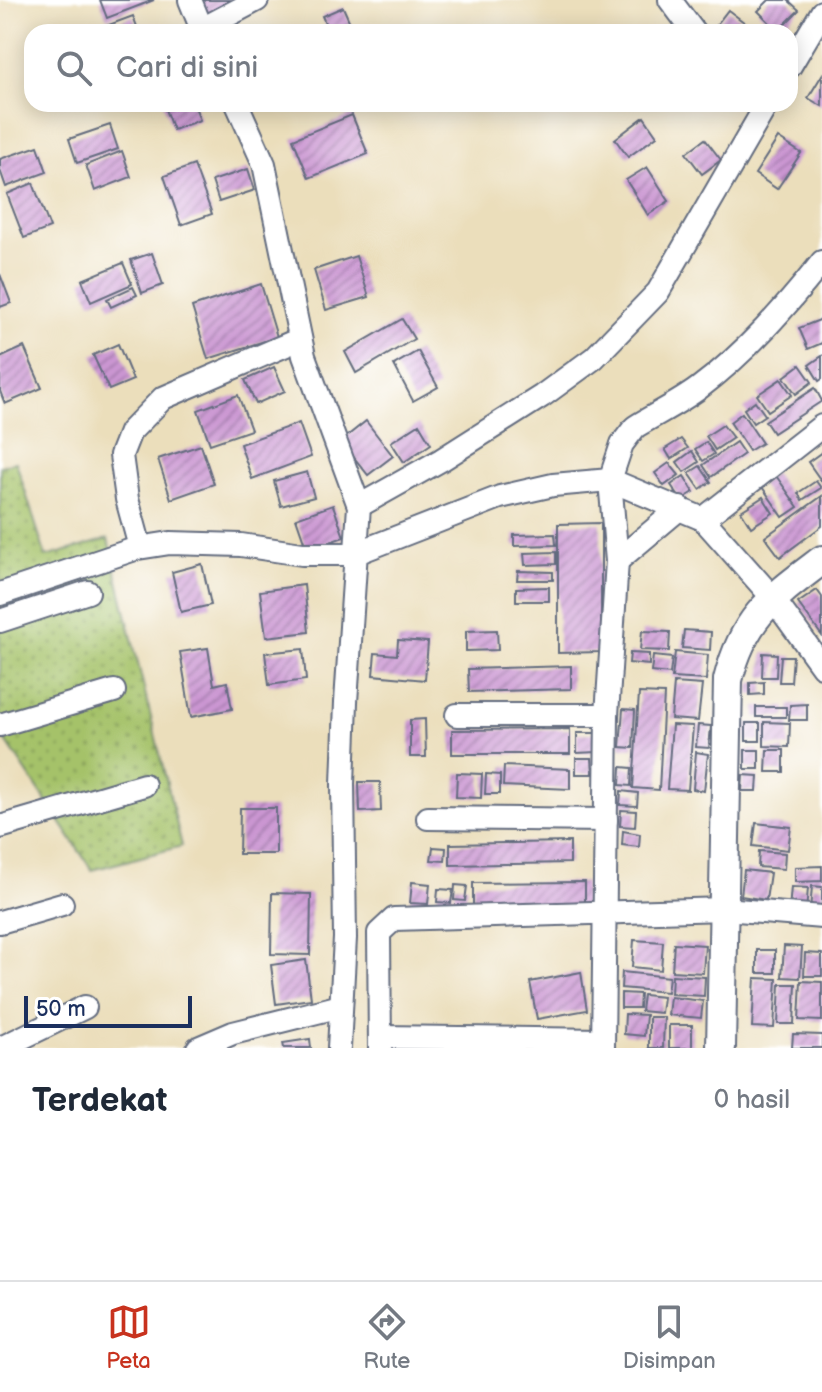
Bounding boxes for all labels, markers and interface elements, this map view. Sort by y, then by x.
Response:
search box [24,24,798,112]
icon: search [52,46,96,90]
text: Cari di sini [116,50,258,86]
scale bar [24,992,192,1028]
text: 50 m [36,996,86,1023]
text: Terdekat [32,1080,167,1121]
text: 0 hasil [714,1085,790,1116]
tab: Peta [106,1300,151,1375]
tab: Rute [363,1300,410,1375]
tab: Disimpan [623,1300,716,1375]

